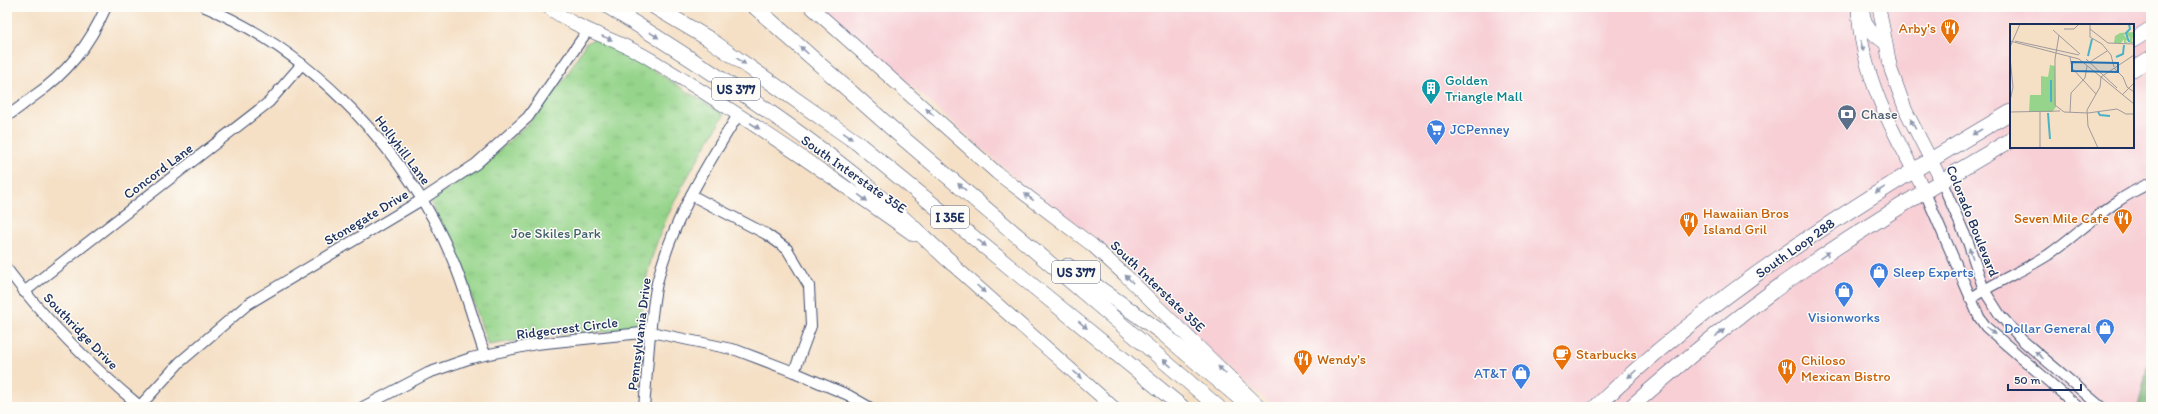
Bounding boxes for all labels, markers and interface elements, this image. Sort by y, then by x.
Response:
restaurant icon: Arby's [1939,17,1961,45]
place label: Arby's [1899,20,1936,37]
inset map [2010,24,2134,148]
one-way arrow [649,31,659,39]
one-way arrow [602,36,614,42]
one-way arrow [1860,39,1866,52]
one-way arrow [798,46,809,55]
one-way arrow [736,57,746,65]
place label: Golden Triangle Mall [1445,72,1523,105]
building icon: Golden Triangle Mall [1420,77,1442,105]
road number: US 377 [712,78,760,100]
bank icon: Chase [1836,103,1858,131]
place label: Chase [1861,106,1898,123]
one-way arrow [925,107,935,117]
street label: Hollyhill Lane [371,112,434,189]
supermarket icon: JCPenney [1425,118,1447,146]
one-way arrow [1910,119,1916,130]
place label: JCPenney [1450,121,1510,138]
one-way arrow [749,122,761,129]
one-way arrow [1971,128,1983,135]
street label: South Interstate 35E [798,132,910,217]
one-way arrow [842,132,853,140]
street label: Concord Lane [120,140,197,203]
street label: Colorado Boulevard [1942,163,2003,280]
one-way arrow [956,182,967,191]
street label: Stonegate Drive [321,185,412,249]
one-way arrow [1875,186,1885,194]
one-way arrow [1023,193,1034,201]
one-way arrow [857,194,868,203]
place label: Hawaiian Bros Island Gril [1703,205,1789,238]
road number: I 35E [931,206,969,228]
restaurant icon: Seven Mile Cafe [2112,207,2134,235]
restaurant icon: Hawaiian Bros Island Gril [1678,210,1700,238]
place label: Seven Mile Cafe [2014,210,2109,227]
street label: South Loop 288 [1752,215,1838,282]
park label: Joe Skiles Park [511,225,601,242]
street label: South Interstate 35E [1107,237,1209,336]
one-way arrow [976,239,987,248]
one-way arrow [1968,246,1974,258]
one-way arrow [1819,252,1831,259]
road number: US 377 [1052,261,1100,283]
shop icon: Sleep Experts [1868,261,1890,289]
place label: Sleep Experts [1893,264,1974,281]
one-way arrow [1124,274,1134,284]
street label: Pennsylvania Drive [624,276,655,391]
shop icon: Visionworks [1833,280,1855,308]
one-way arrow [976,284,986,294]
street label: Southridge Drive [40,289,122,374]
place label: Visionworks [1808,309,1880,326]
street label: Ridgecrest Circle [515,314,619,343]
shop icon: Dollar General [2094,317,2116,345]
place label: Dollar General [2004,320,2091,337]
one-way arrow [1077,321,1088,330]
one-way arrow [1986,327,1996,336]
one-way arrow [1715,328,1726,337]
cafe icon: Starbucks [1551,343,1573,371]
place label: Starbucks [1576,346,1637,363]
restaurant icon: Wendy's [1292,348,1314,376]
one-way arrow [2034,350,2045,359]
place label: Wendy's [1317,351,1366,368]
place label: Chiloso Mexican Bistro [1801,352,1891,385]
restaurant icon: Chiloso Mexican Bistro [1776,357,1798,385]
one-way arrow [1162,358,1173,367]
shop icon: AT&T [1510,362,1532,390]
one-way arrow [1217,365,1227,375]
place label: AT&T [1474,365,1507,382]
scale bar [2008,366,2081,392]
one-way arrow [1627,369,1637,379]
one-way arrow [1073,371,1084,380]
text: 50 m [2014,373,2040,387]

